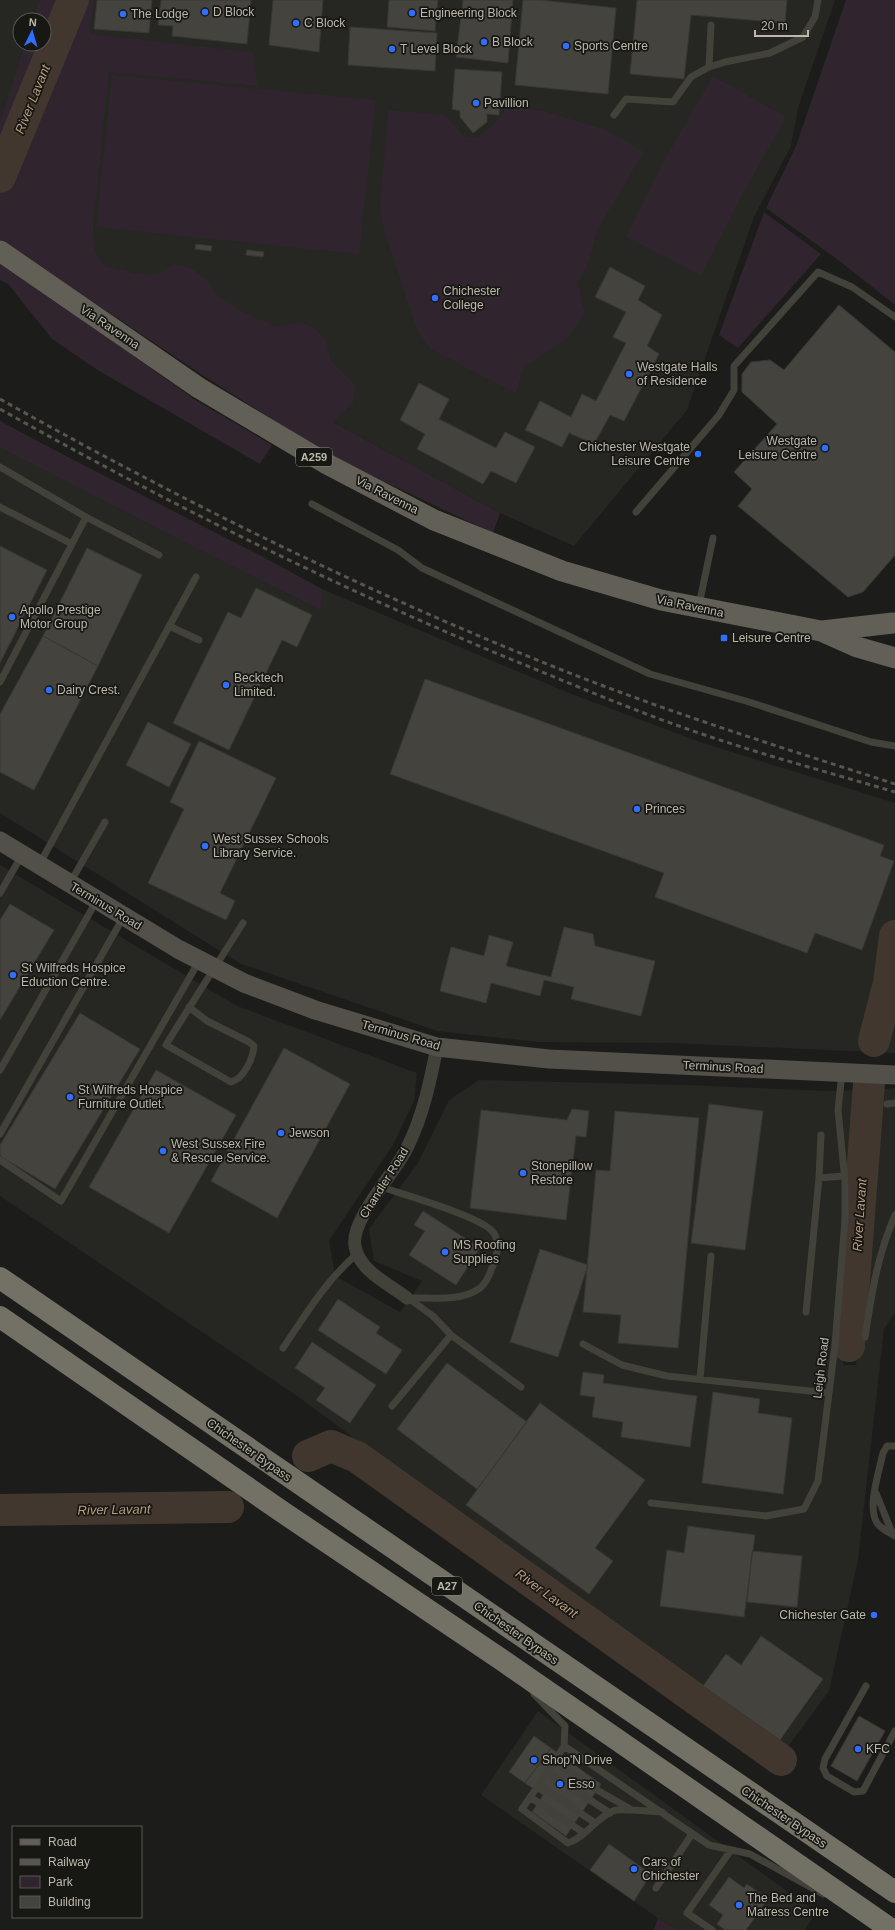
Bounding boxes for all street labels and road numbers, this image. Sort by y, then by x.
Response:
street label: Via Ravenna [78,302,143,352]
road number: A259 [296,448,332,466]
street label: Via Ravenna [353,473,421,517]
street label: Via Ravenna [655,592,725,620]
street label: Terminus Road [68,879,144,933]
street label: Terminus Road [360,1017,442,1053]
street label: Terminus Road [682,1058,764,1076]
street label: Chandler Road [357,1145,411,1221]
street label: Leigh Road [810,1337,832,1399]
street label: Chichester Bypass [204,1416,294,1484]
road number: A27 [432,1577,462,1595]
street label: Chichester Bypass [471,1599,561,1667]
street label: Chichester Bypass [739,1783,829,1851]

